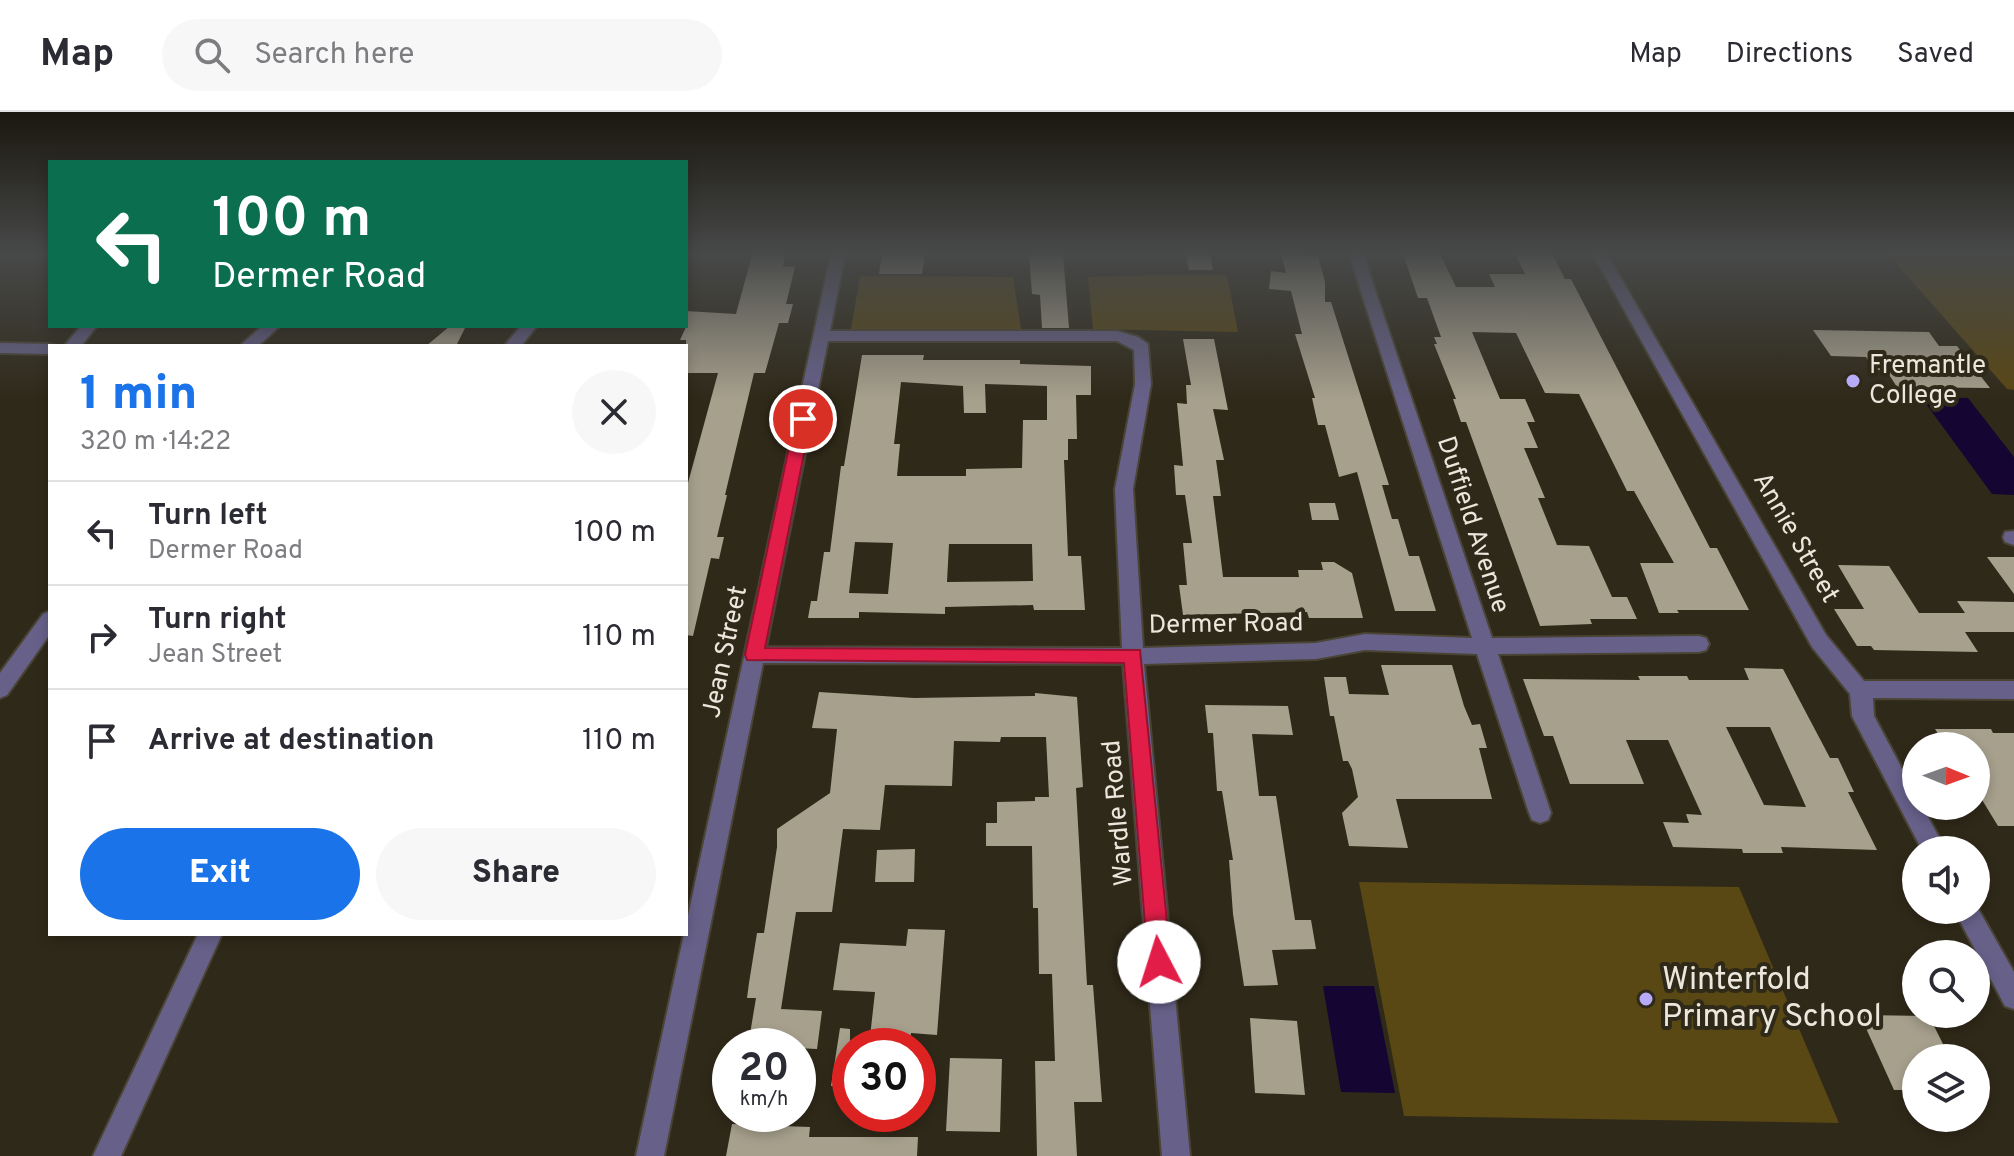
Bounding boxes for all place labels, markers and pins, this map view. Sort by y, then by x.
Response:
place label: Fremantle College [1869,350,1986,413]
marker: Fremantle College [1844,372,1862,390]
pin [769,385,837,453]
place label: Winterfold Primary School [1662,961,1882,1038]
marker: Winterfold Primary School [1637,990,1655,1008]

